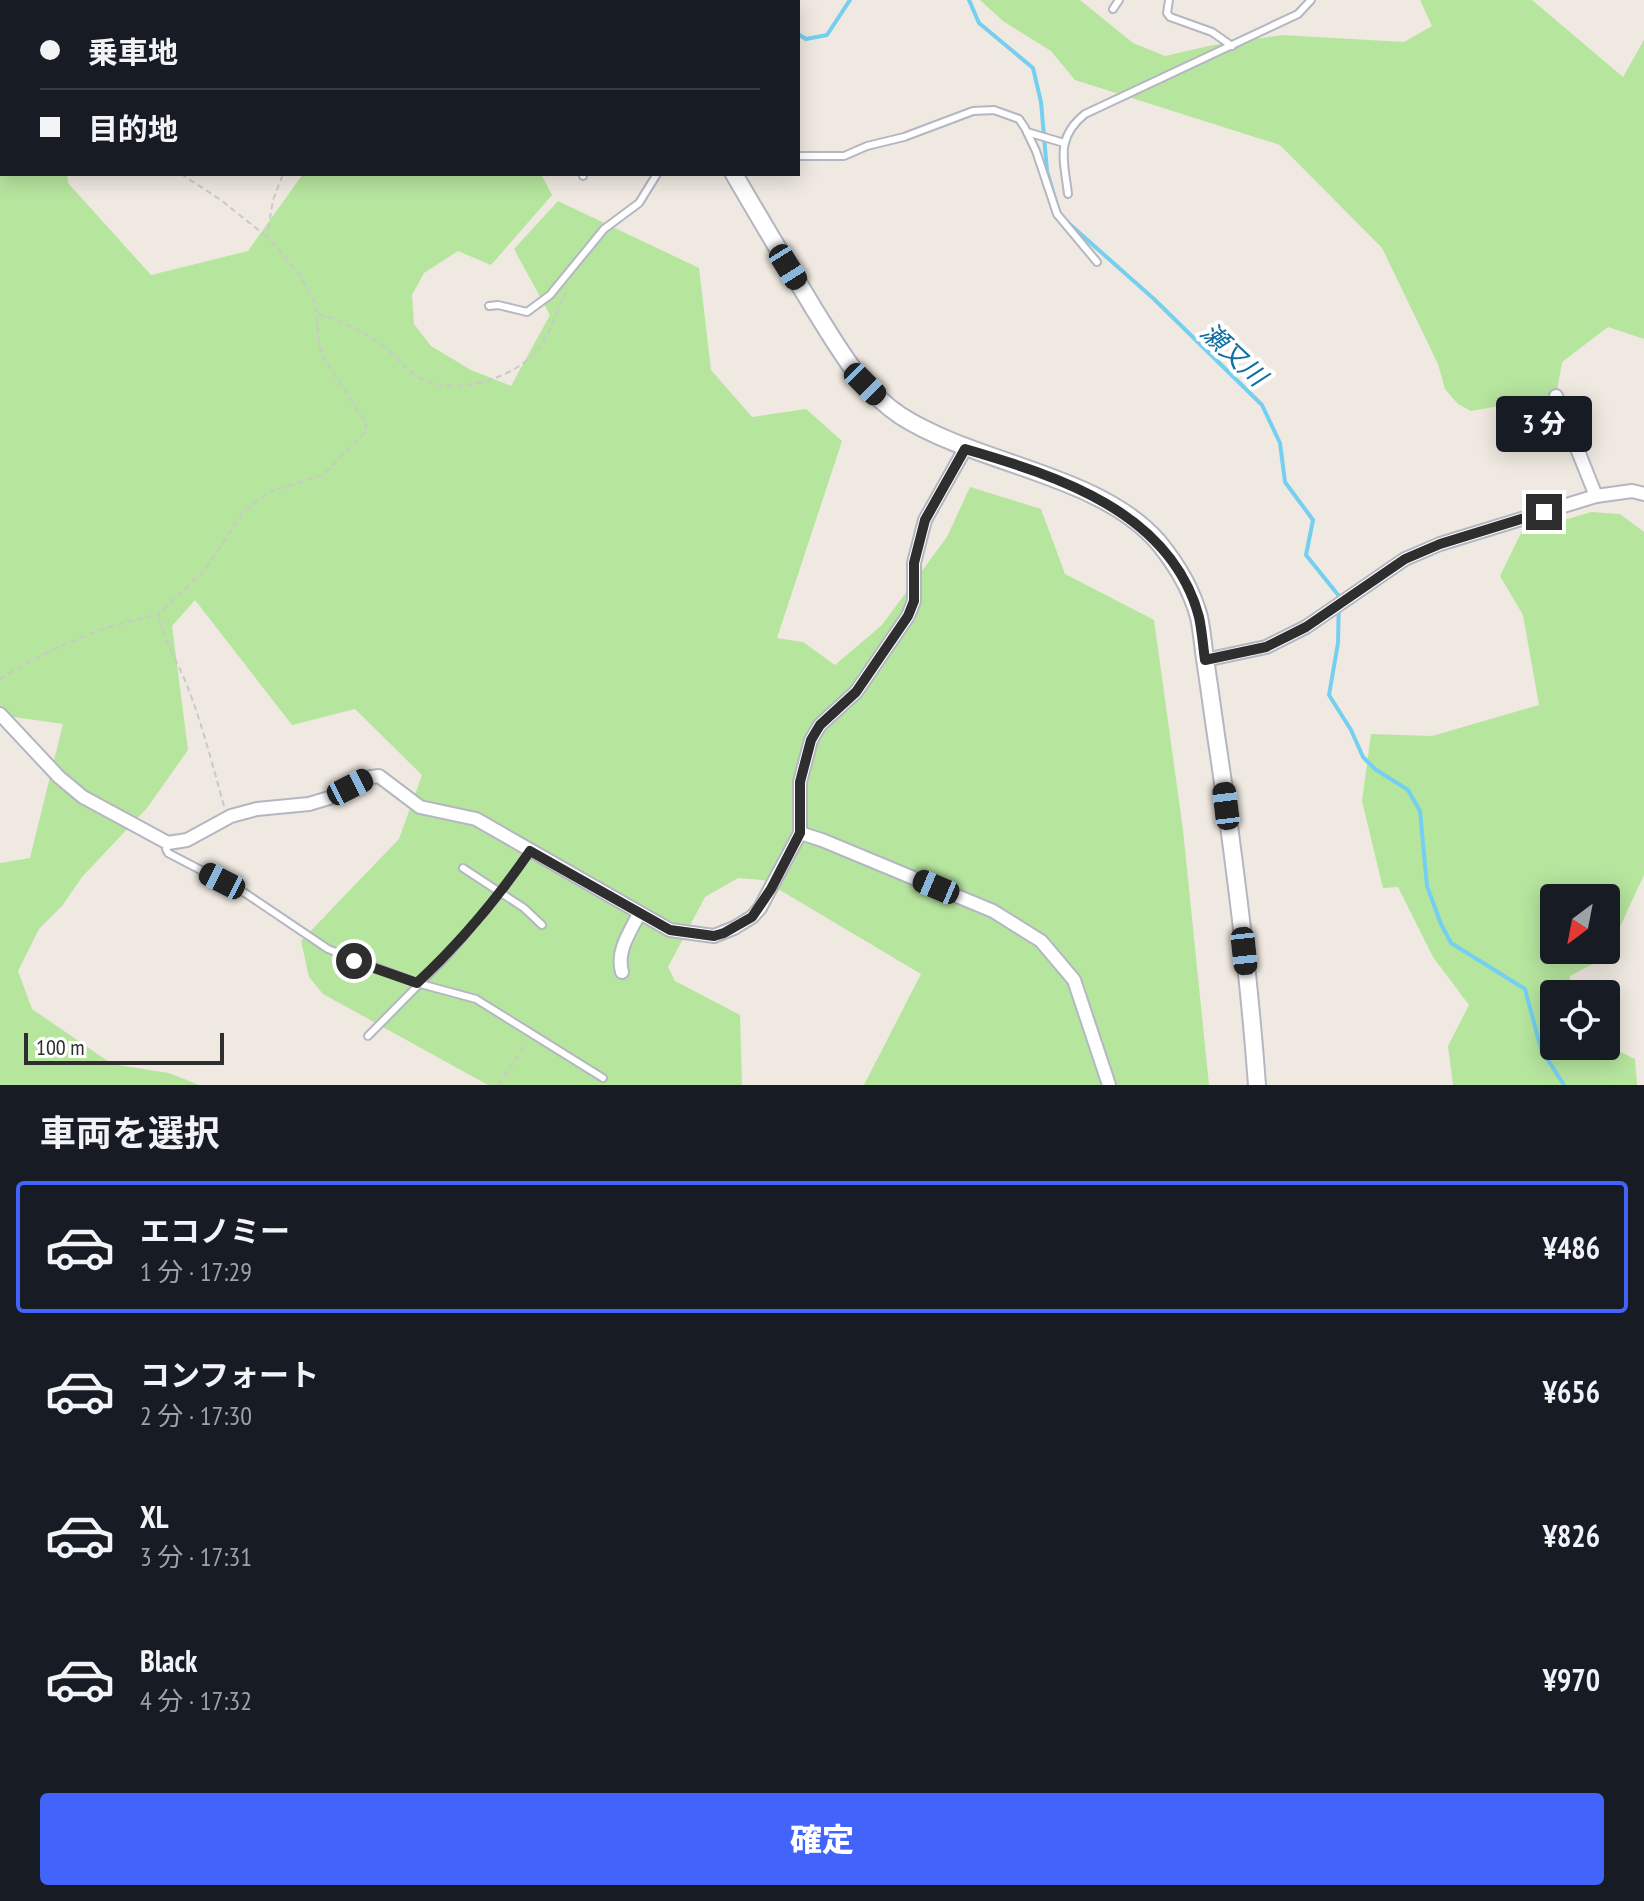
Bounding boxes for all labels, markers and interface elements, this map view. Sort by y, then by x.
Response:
text: 乗車地 [88,32,178,71]
text: 目的地 [88,109,178,148]
car [765,240,811,294]
water label: 瀬又川 [1194,315,1276,395]
car [840,359,890,409]
callout: 3 分 [1496,396,1592,452]
text: 3 分 [1522,407,1566,440]
route end [1526,494,1562,530]
car [323,765,377,809]
car [1211,781,1241,831]
car [195,859,249,903]
car [909,867,963,907]
north arrow [1540,884,1620,964]
map controls [1540,884,1620,1060]
car [1230,926,1258,976]
route start [336,943,372,979]
button: locate [1540,980,1620,1060]
scale bar [24,1029,224,1065]
text: 100 m [36,1033,85,1061]
text: 車両を選択 [40,1109,220,1156]
icon: car [44,1211,116,1283]
text: エコノミー [140,1211,290,1250]
text: ¥486 [1543,1228,1600,1267]
text: 1 分 · 17:29 [140,1255,252,1288]
icon: car [44,1355,116,1427]
text: コンフォート [140,1355,319,1394]
text: ¥656 [1543,1372,1600,1411]
text: 2 分 · 17:30 [140,1399,252,1432]
text: XL [140,1497,169,1536]
icon: car [44,1499,116,1571]
text: ¥826 [1543,1516,1600,1555]
text: 3 分 · 17:31 [140,1540,252,1573]
text: Black [140,1641,197,1680]
icon: car [44,1643,116,1715]
text: ¥970 [1543,1660,1600,1699]
text: 4 分 · 17:32 [140,1684,252,1717]
button: 確定 [40,1793,1604,1885]

